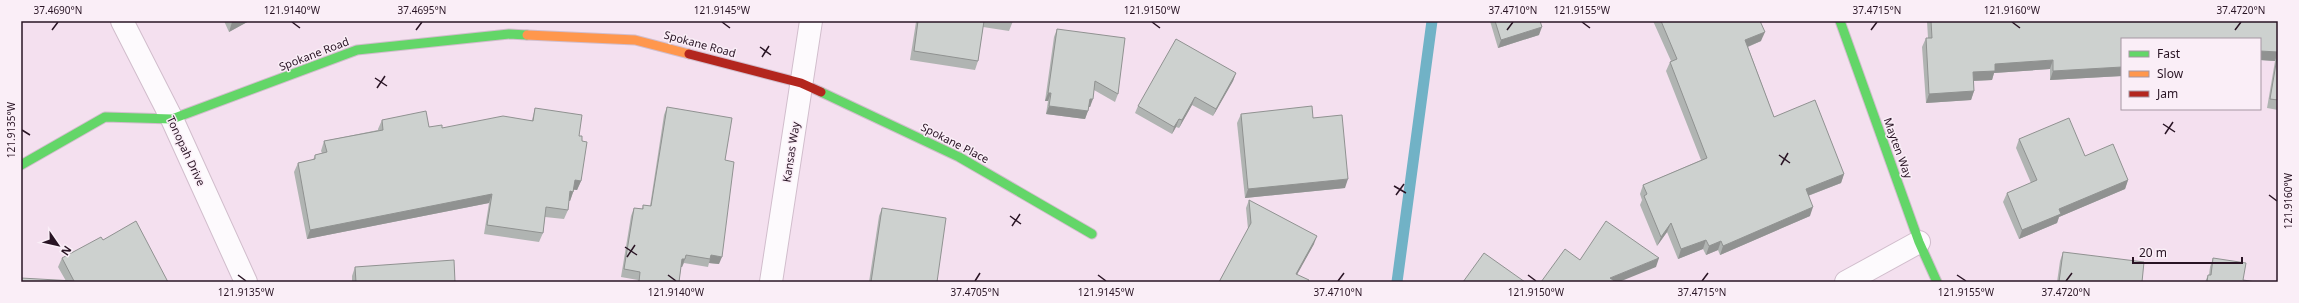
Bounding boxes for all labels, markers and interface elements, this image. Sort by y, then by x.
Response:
text: 37.4690°N [34,3,82,17]
text: 121.9140°W [264,3,321,17]
text: 37.4695°N [398,3,446,17]
text: 121.9145°W [694,3,751,17]
text: 121.9150°W [1124,3,1181,17]
text: 37.4710°N [1489,3,1537,17]
text: 121.9155°W [1554,3,1611,17]
text: 37.4715°N [1853,3,1901,17]
text: 121.9160°W [1984,3,2041,17]
text: 37.4720°N [2217,3,2265,17]
street label: Spokane Road [663,27,738,60]
street label: Spokane Road [277,33,351,74]
legend [2121,38,2261,110]
text: Fast [2157,45,2181,62]
text: Slow [2157,65,2184,82]
text: Jam [2156,85,2178,102]
text: 121.9135°W [4,101,18,158]
street label: Tonopah Drive [164,114,209,188]
street label: Mayten Way [1881,115,1916,181]
street label: Spokane Place [919,119,992,166]
street label: Kansas Way [778,120,803,183]
text: 121.9160°W [2281,172,2295,229]
north arrow [38,225,78,265]
scale bar [2133,239,2242,265]
text: N [58,243,75,259]
text: 20 m [2139,244,2167,261]
text: 121.9135°W [218,285,275,299]
text: 121.9140°W [648,285,705,299]
text: 37.4705°N [951,285,999,299]
text: 121.9145°W [1078,285,1135,299]
text: 37.4710°N [1314,285,1362,299]
text: 121.9150°W [1508,285,1565,299]
text: 37.4715°N [1678,285,1726,299]
text: 121.9155°W [1938,285,1995,299]
text: 37.4720°N [2042,285,2090,299]

